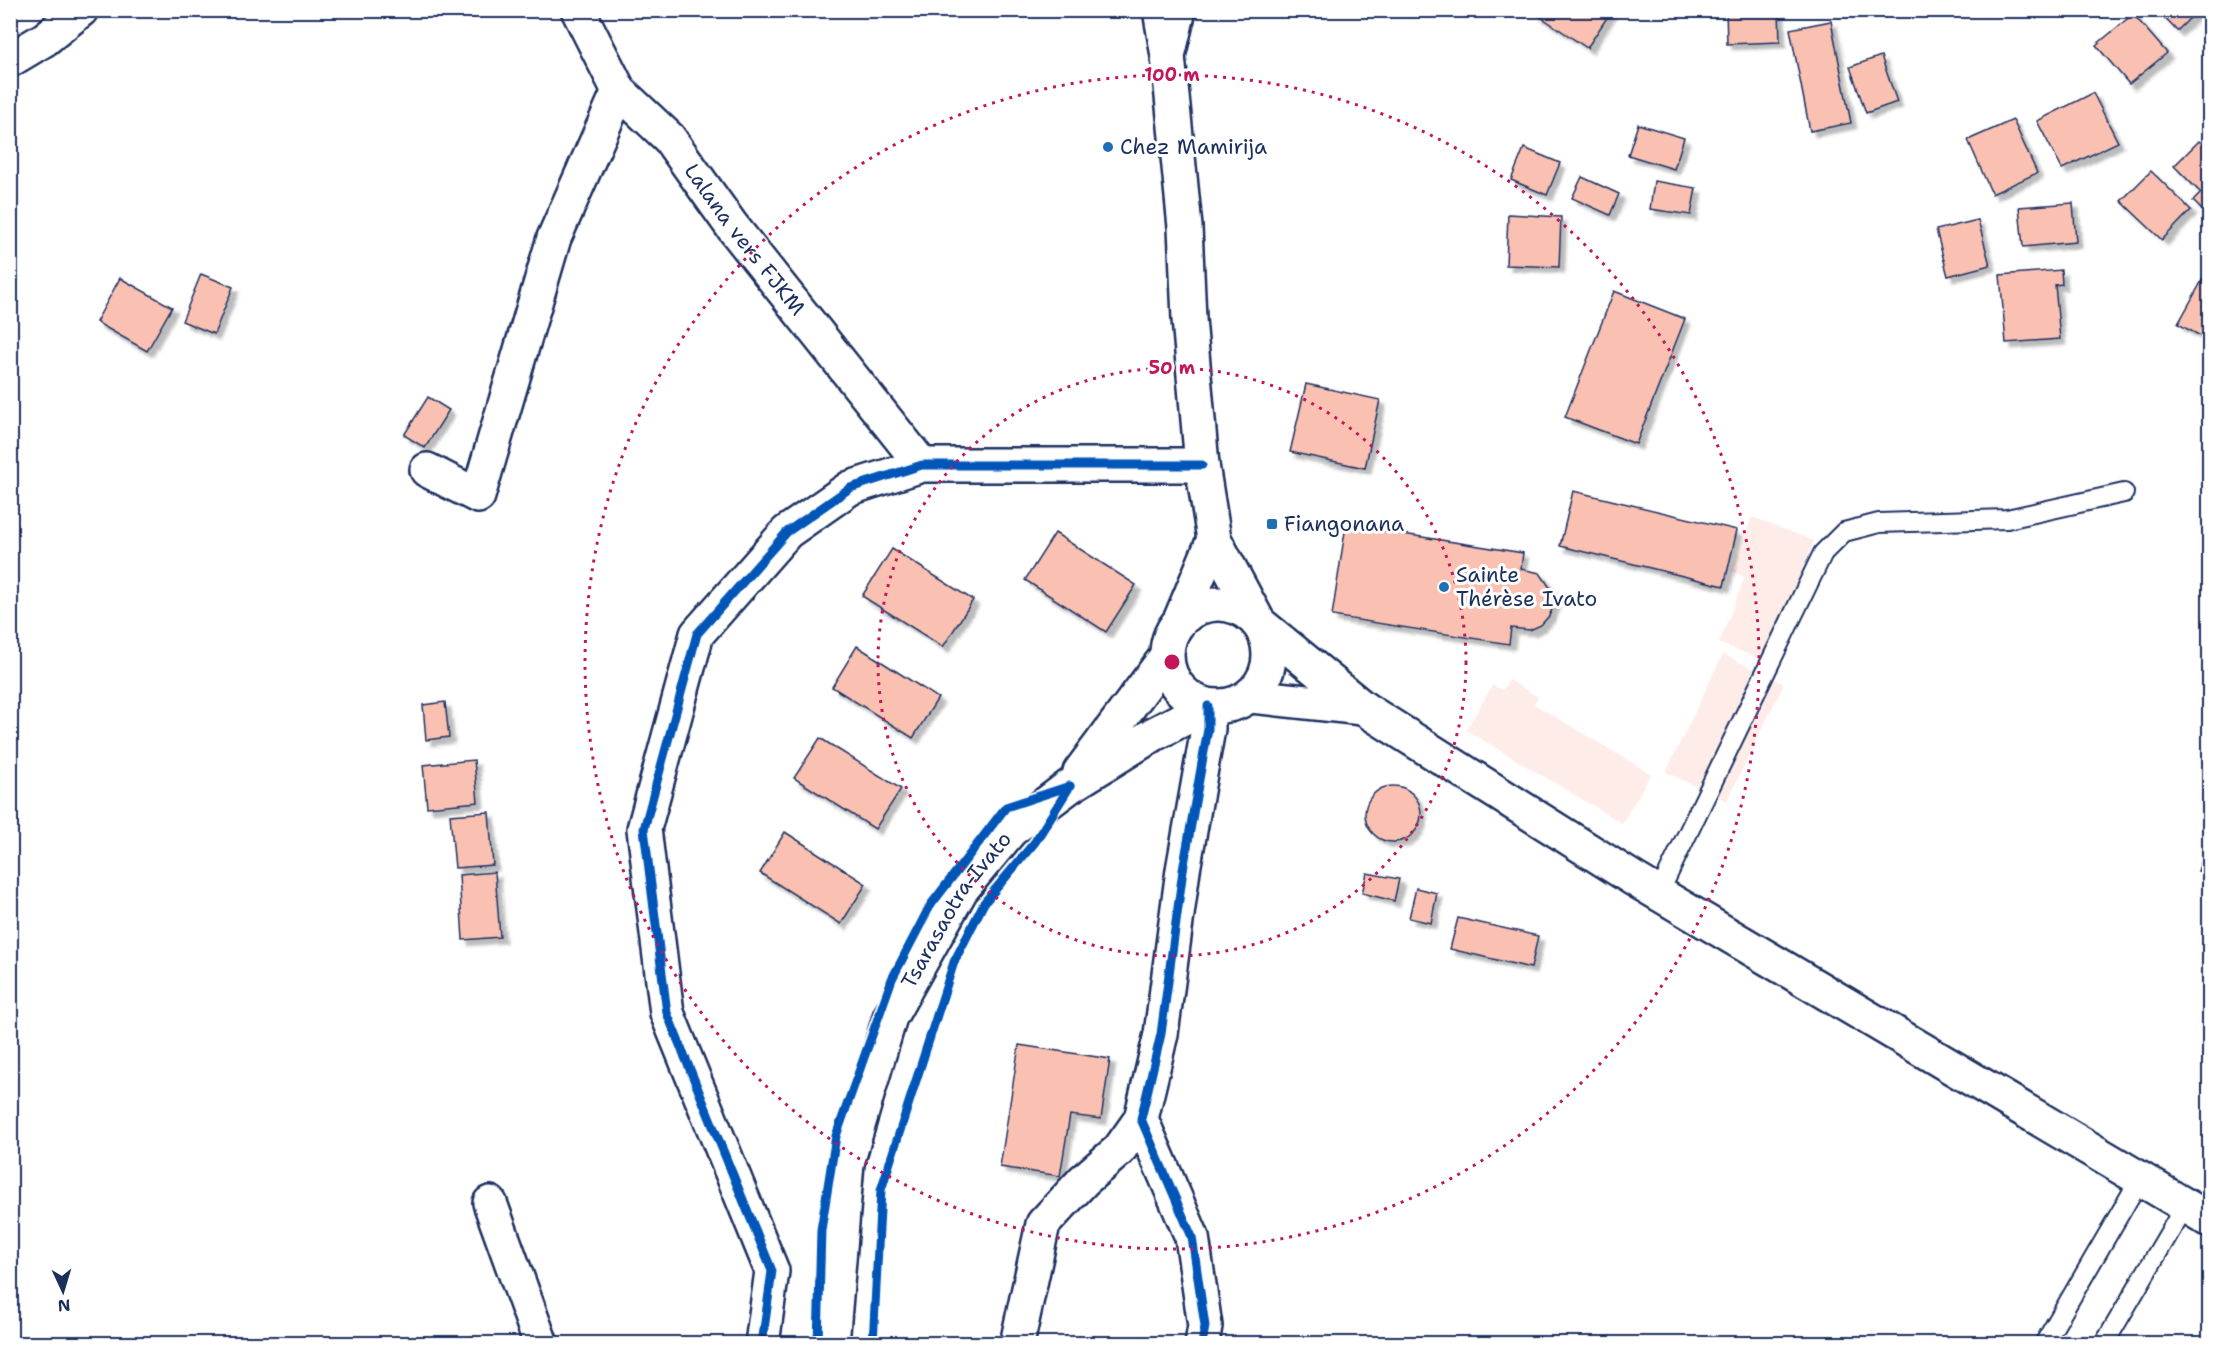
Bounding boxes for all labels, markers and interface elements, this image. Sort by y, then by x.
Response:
text: 100 m [1144,63,1200,87]
place label: Chez Mamirija [1120,133,1267,161]
marker: Chez Mamirija [1101,140,1115,154]
street label: Lalana vers FJKM [678,158,812,321]
text: 50 m [1149,356,1196,380]
place label: Fiangonana [1284,510,1404,538]
marker: Fiangonana [1265,517,1279,531]
place label: Sainte Thérèse Ivato [1456,561,1597,613]
marker: Sainte Thérèse Ivato [1437,580,1451,594]
centre of rings [1162,652,1182,672]
street label: Tsarasaotra-Ivato [895,826,1018,993]
north arrow [33,1261,93,1321]
text: N [57,1295,71,1316]

